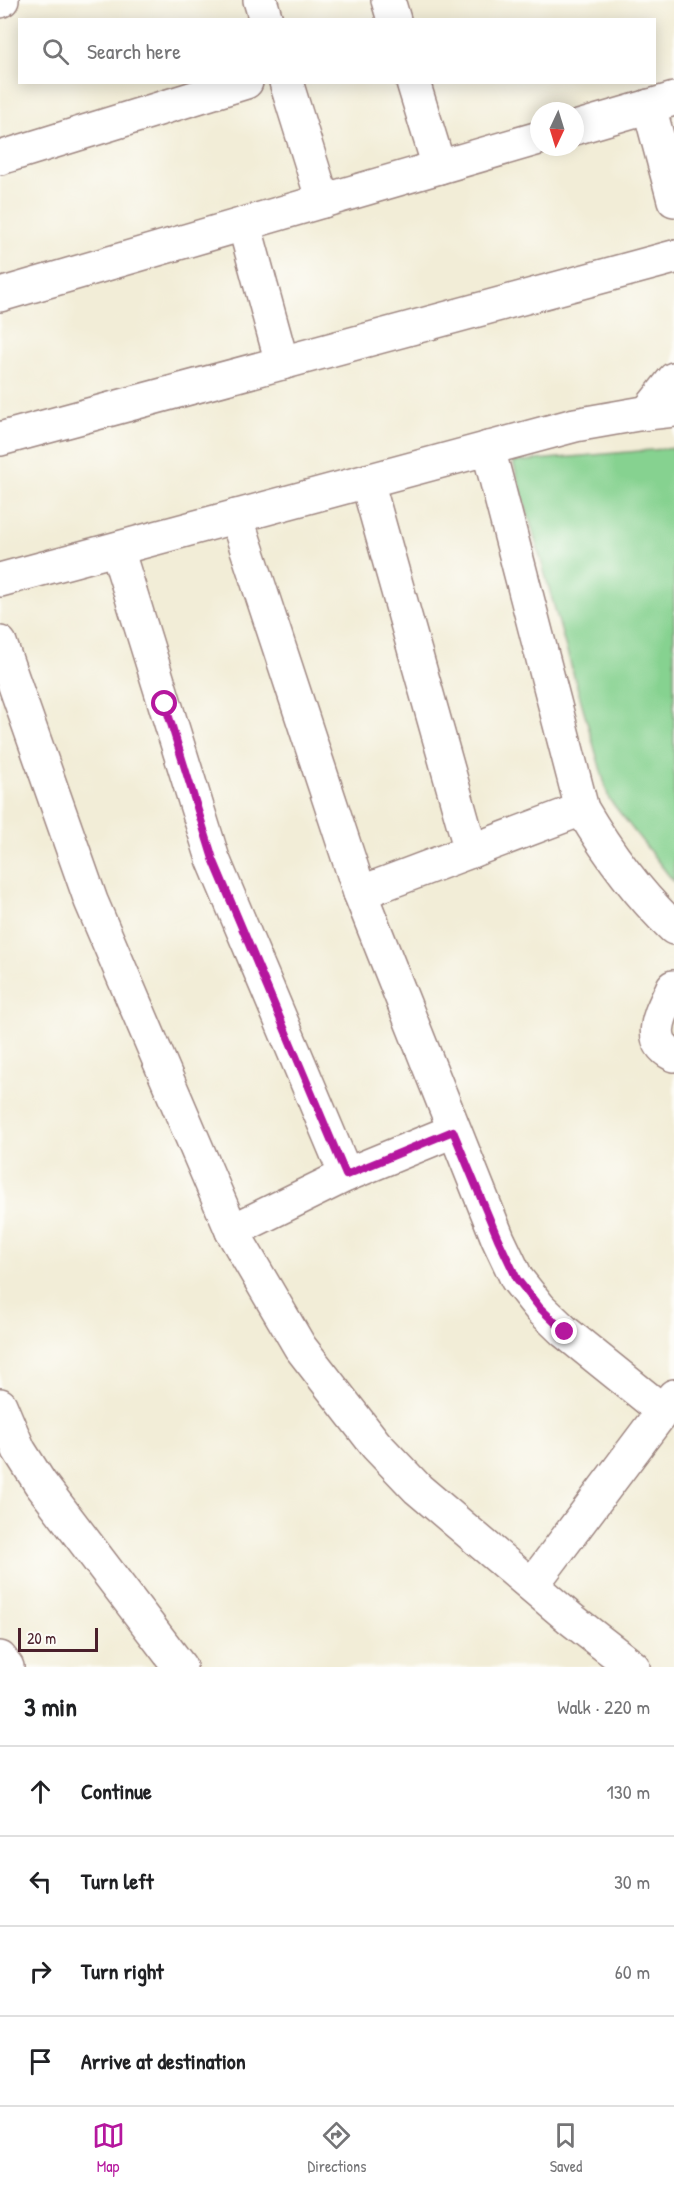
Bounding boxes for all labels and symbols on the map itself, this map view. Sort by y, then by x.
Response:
north arrow [530,102,584,156]
route start [151,690,177,716]
route end [551,1318,577,1344]
scale bar [18,1625,98,1652]

